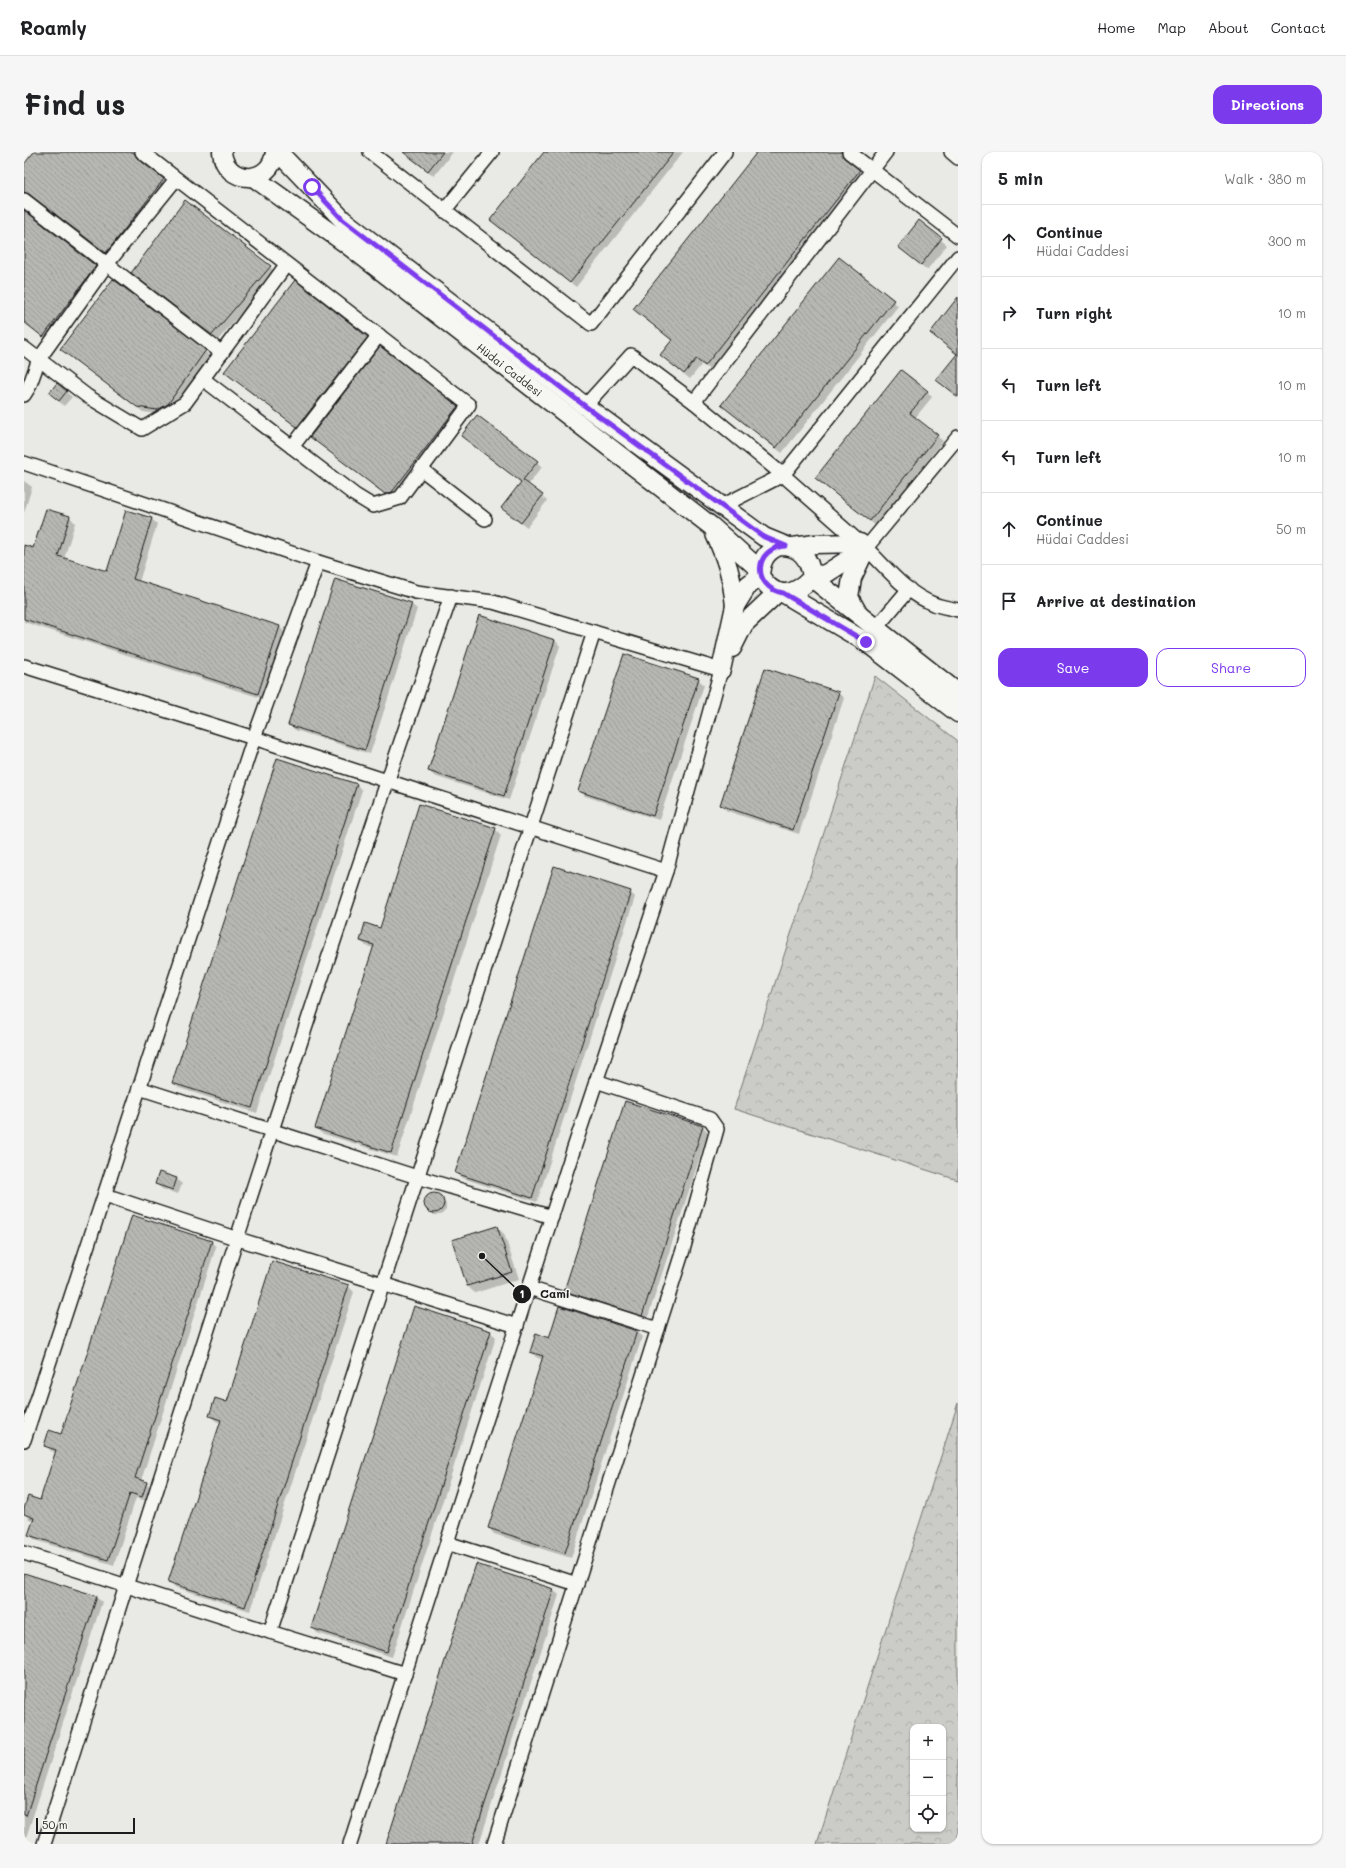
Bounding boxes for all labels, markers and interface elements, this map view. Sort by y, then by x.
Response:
text: Roamly [20,15,87,40]
text: Home [1097,18,1135,37]
text: Map [1157,18,1186,37]
text: About [1208,18,1249,37]
text: Contact [1271,18,1326,37]
button: Directions [1213,85,1322,124]
text: Find us [24,86,125,122]
text: 5 min [998,167,1043,189]
text: Walk · 380 m [1224,170,1306,187]
route start [303,178,321,196]
text: Continue [1036,222,1103,242]
icon: ahead [998,230,1020,252]
text: 300 m [1268,232,1306,249]
text: Hüdai Caddesi [1036,242,1129,259]
icon: right [998,302,1020,324]
text: Turn right [1036,303,1113,323]
text: 10 m [1278,304,1306,321]
street label: Hüdai Caddesi [474,340,545,400]
icon: left [998,374,1020,396]
text: Turn left [1036,375,1101,395]
text: 10 m [1278,376,1306,393]
icon: left [998,446,1020,468]
text: Turn left [1036,447,1101,467]
text: 10 m [1278,448,1306,465]
text: Continue [1036,510,1103,530]
icon: ahead [998,518,1020,540]
text: 50 m [1276,520,1306,537]
text: Hüdai Caddesi [1036,530,1129,547]
icon: arrive [998,590,1020,612]
text: Arrive at destination [1036,591,1196,611]
route end [857,633,875,651]
button: Save [998,648,1148,687]
button: Share [1156,648,1306,687]
callout: Cami [512,1282,578,1306]
text: 1 [519,1285,525,1301]
text: Cami [540,1285,570,1301]
map controls [910,1724,946,1832]
button: + [910,1724,946,1760]
button: − [910,1760,946,1796]
button: locate [910,1796,946,1832]
scale bar [36,1816,135,1835]
text: 50 m [42,1817,68,1832]

